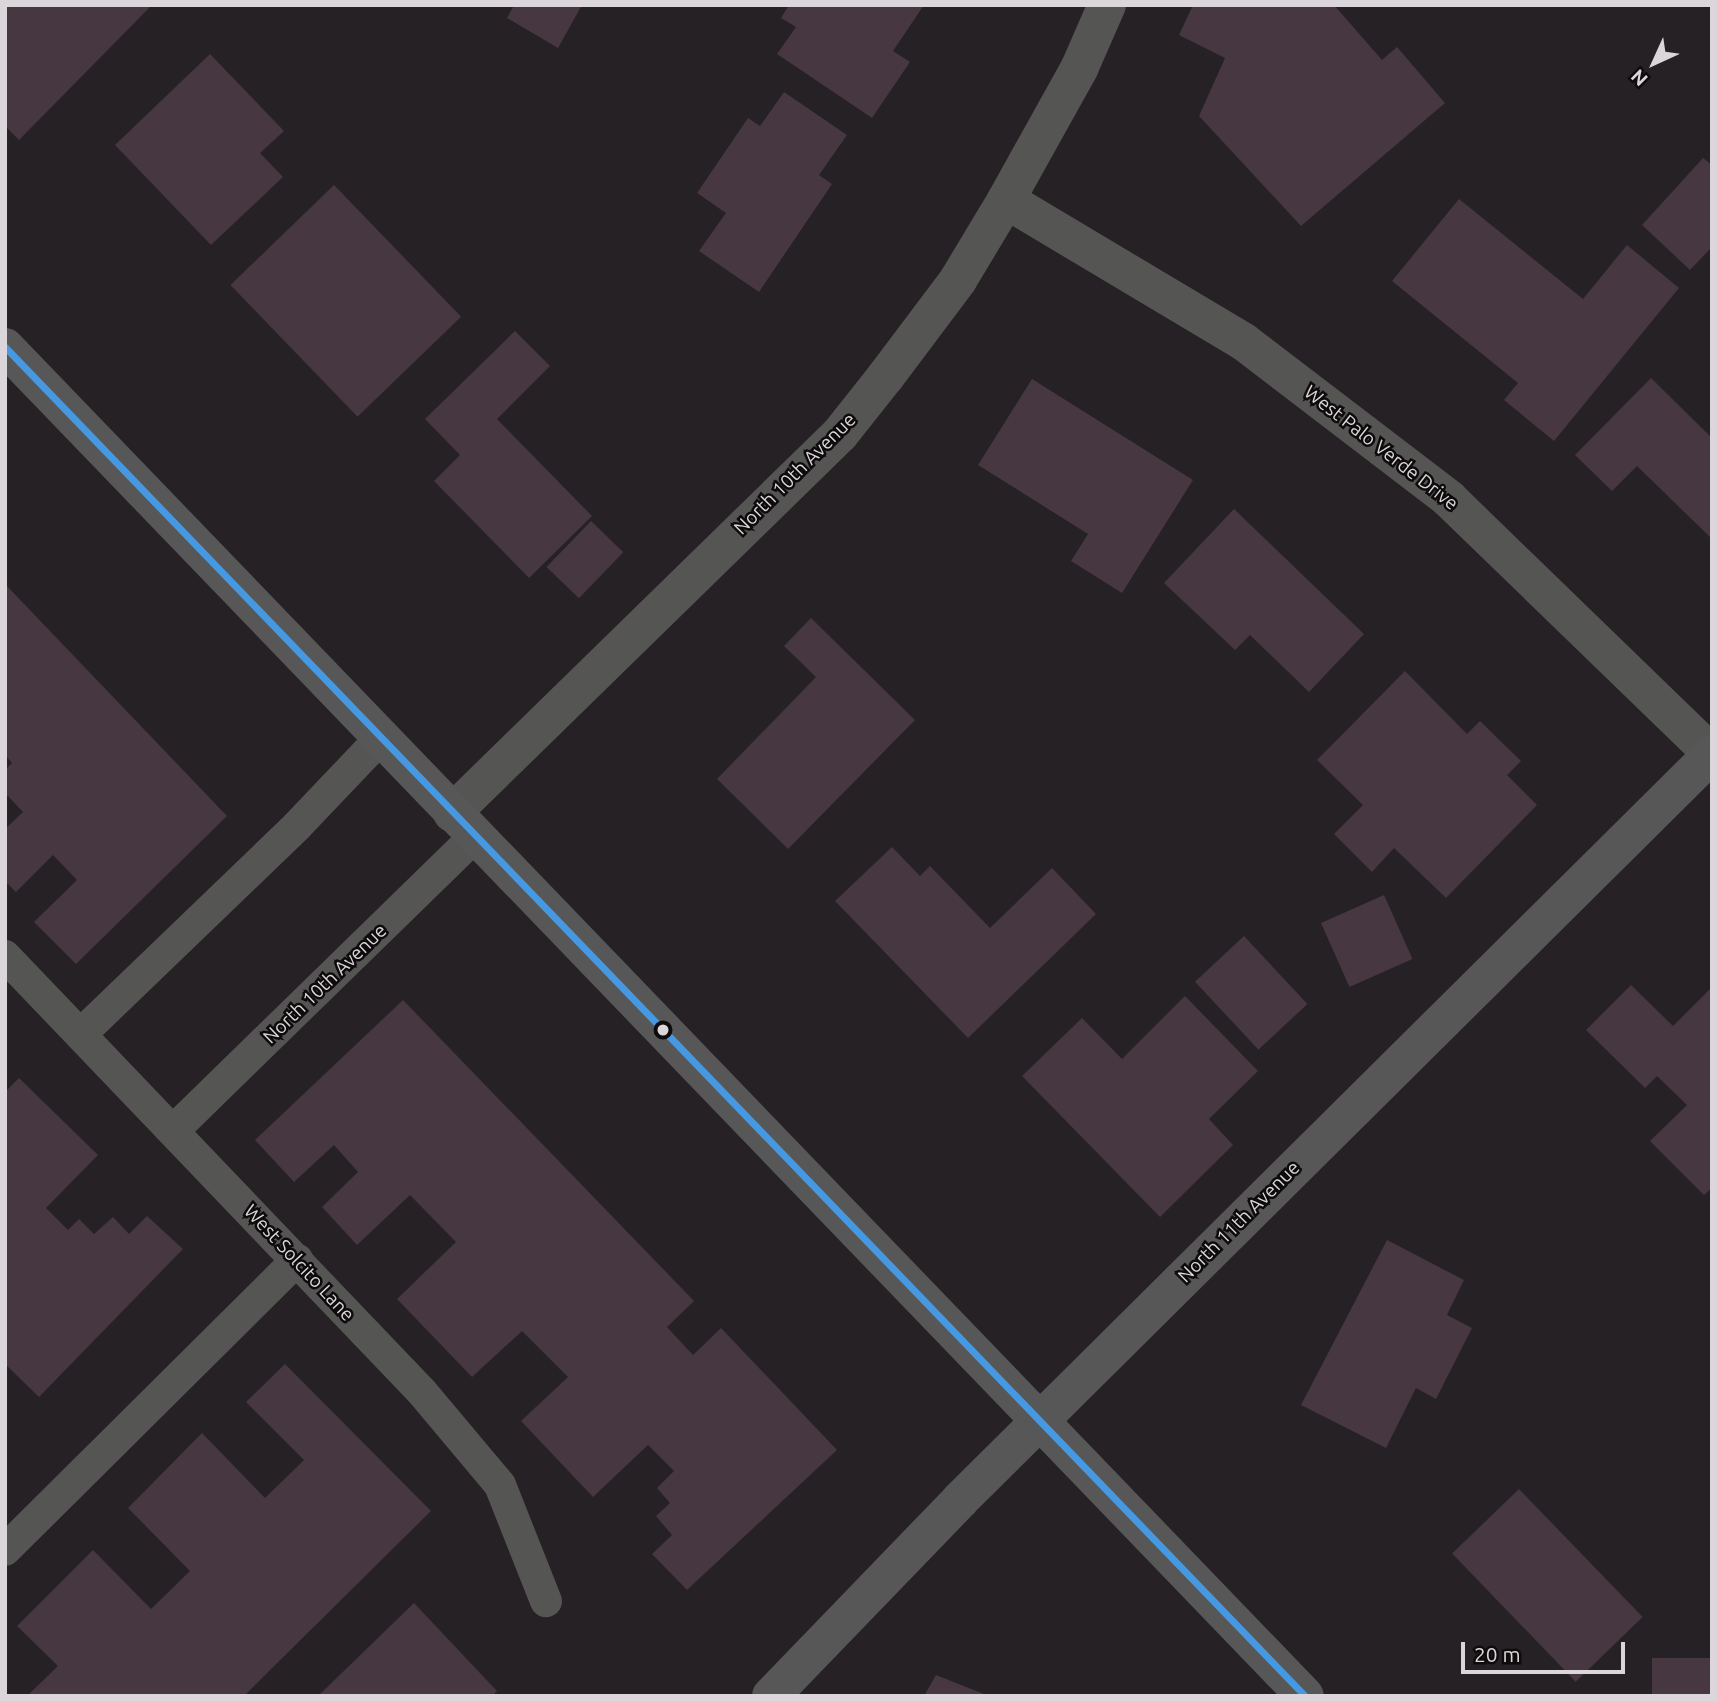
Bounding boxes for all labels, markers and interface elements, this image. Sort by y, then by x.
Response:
north arrow [1619,28,1689,98]
text: N [1626,65,1652,91]
street label: West Palo Verde Drive [1299,381,1463,515]
street label: North 10th Avenue [729,408,861,540]
street label: North 10th Avenue [259,919,391,1049]
unlabelled marker [656,1023,670,1037]
street label: North 11th Avenue [1173,1156,1305,1288]
street label: West Solcito Lane [239,1200,359,1326]
scale bar [1465,1628,1630,1672]
text: 20 m [1474,1642,1521,1666]

